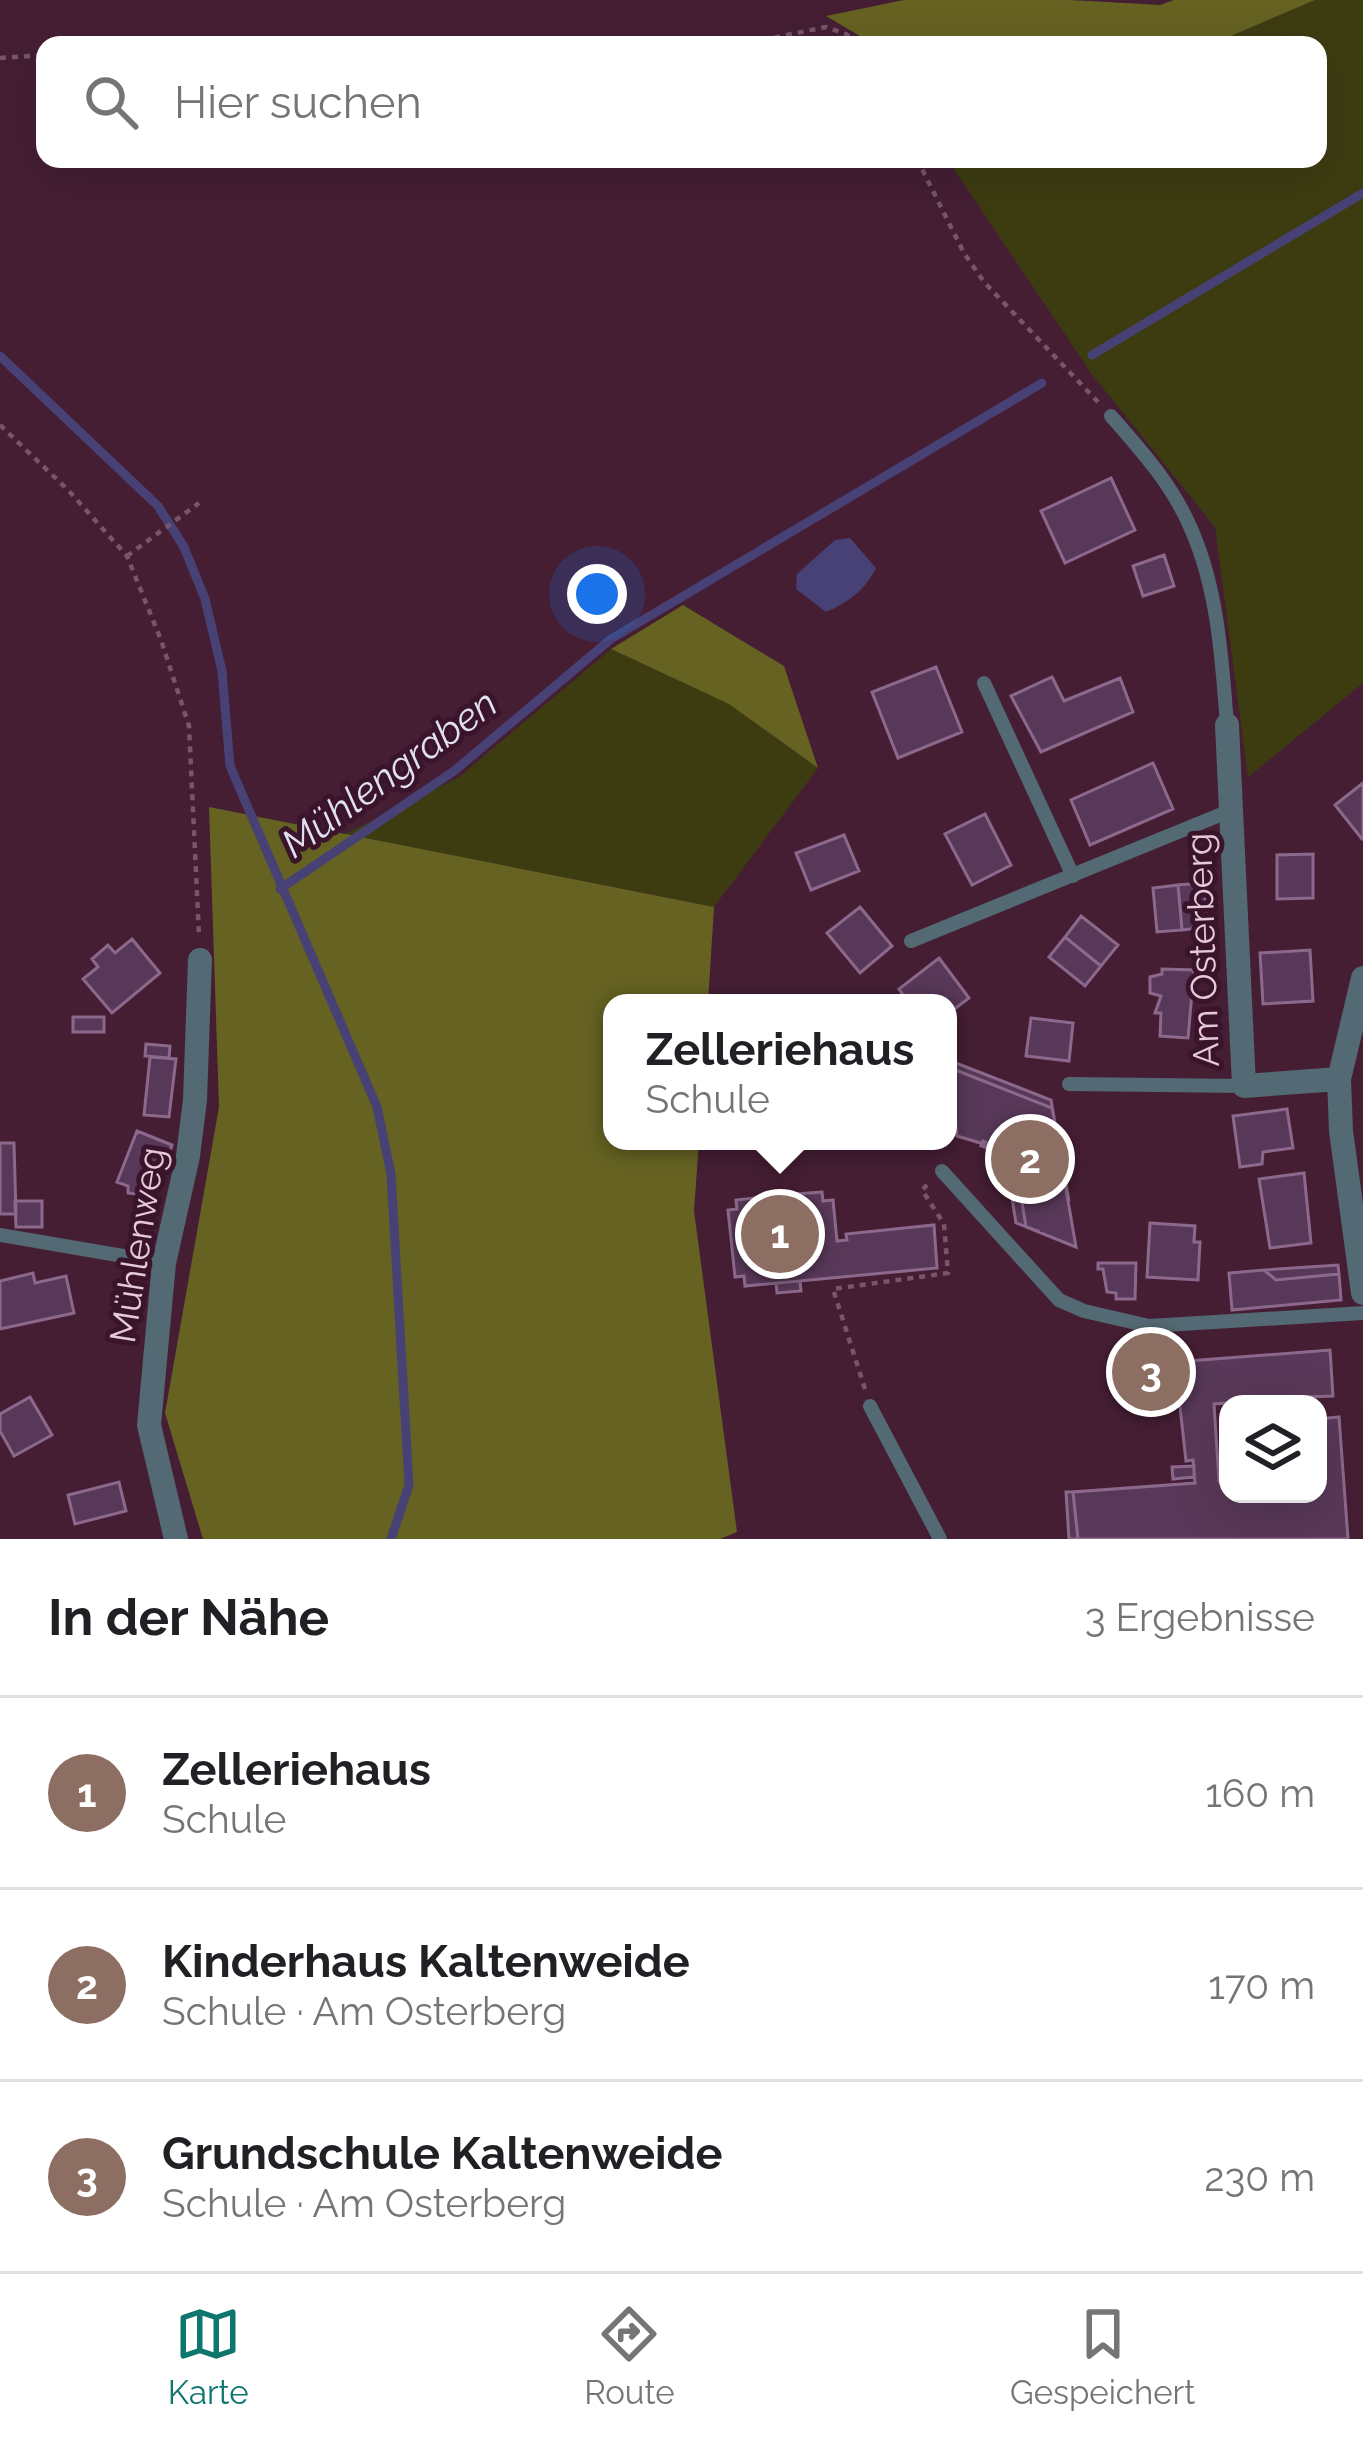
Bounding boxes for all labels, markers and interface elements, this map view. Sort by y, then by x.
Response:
search box [36,36,1327,168]
icon: search [78,69,144,135]
text: Hier suchen [174,76,422,129]
your location [567,564,627,624]
water label: Mühlengraben [272,680,506,866]
street label: Am Osterberg [1177,832,1227,1068]
popup [603,994,957,1150]
text: Zelleriehaus [646,1023,914,1076]
text: Schule [646,1076,770,1122]
pin: 2 [991,1114,1069,1204]
street label: Mühlenweg [101,1144,173,1346]
pin: 1 [741,1189,819,1279]
pin: 3 [1112,1327,1190,1417]
map controls [1219,1395,1327,1503]
button: layers [1219,1395,1327,1503]
text: In der Nähe [48,1587,329,1647]
text: 3 Ergebnisse [1085,1594,1315,1640]
text: Zelleriehaus [162,1743,431,1796]
text: 1 [77,1770,97,1816]
text: 160 m [1205,1770,1315,1816]
text: Schule [162,1796,287,1842]
text: Kinderhaus Kaltenweide [162,1935,690,1988]
text: 2 [76,1962,98,2008]
text: 170 m [1208,1962,1315,2008]
text: Schule · Am Osterberg [162,1988,566,2034]
text: Grundschule Kaltenweide [162,2127,722,2180]
text: 3 [76,2154,98,2200]
text: 230 m [1204,2154,1315,2200]
text: Schule · Am Osterberg [162,2180,566,2226]
tab: Karte [168,2301,249,2412]
tab: Route [584,2301,675,2412]
tab: Gespeichert [1010,2301,1195,2412]

